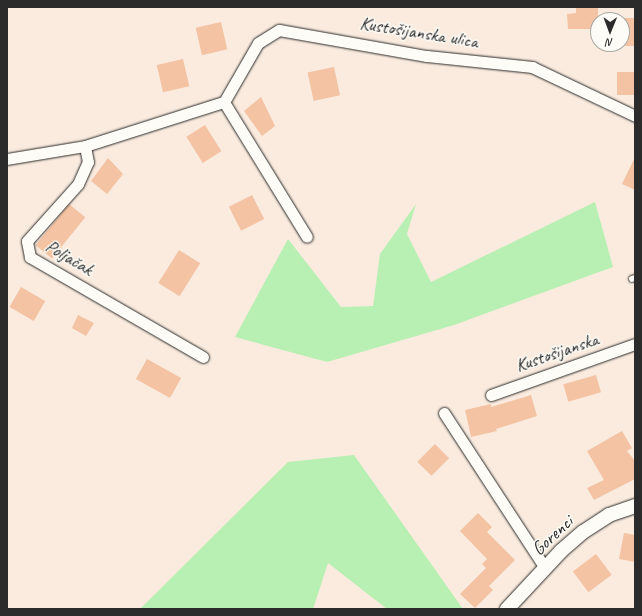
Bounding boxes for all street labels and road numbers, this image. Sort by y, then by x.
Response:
street label: Kustošijanska ulica [358,12,480,54]
street label: Poljačak [41,235,97,281]
street label: Kustošijanska [513,328,601,378]
street label: Gorenci [528,511,578,561]

